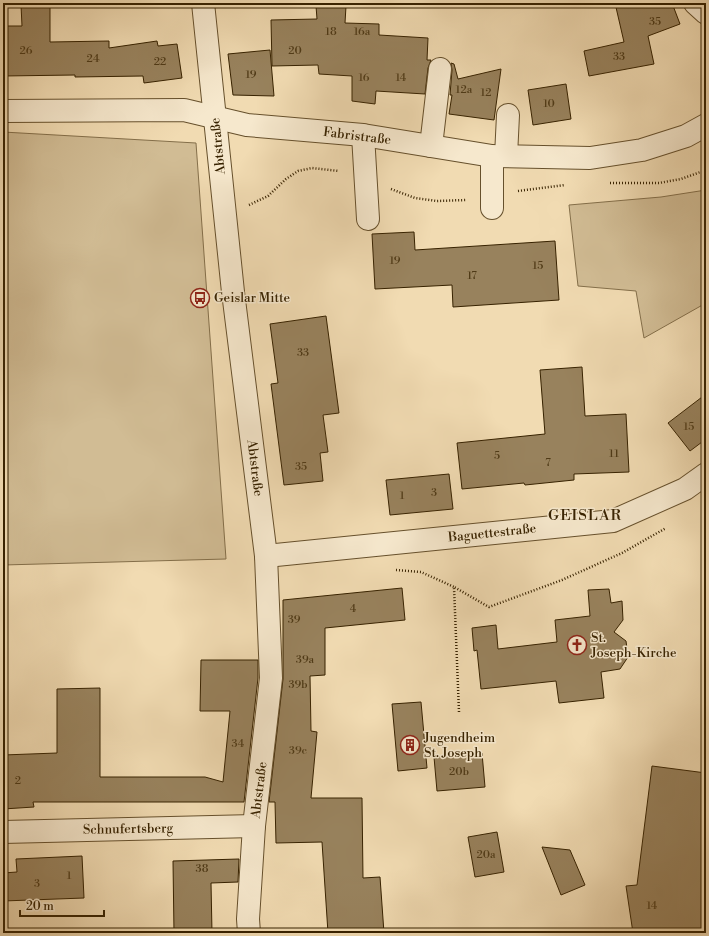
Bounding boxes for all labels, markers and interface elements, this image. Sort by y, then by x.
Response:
house number: 35 [649,15,661,29]
house number: 18 [325,25,337,39]
house number: 16a [354,25,371,39]
house number: 26 [20,44,33,58]
house number: 20 [288,44,302,58]
house number: 33 [613,50,625,64]
house number: 24 [87,52,100,66]
house number: 22 [154,55,166,69]
house number: 19 [245,68,257,82]
house number: 16 [358,71,370,85]
house number: 14 [396,71,407,85]
house number: 12a [456,83,473,97]
house number: 12 [480,86,492,100]
house number: 10 [543,97,555,111]
street label: Abtstraße [207,116,229,176]
street label: Fabristraße [322,124,392,148]
house number: 19 [389,254,401,268]
house number: 15 [533,259,543,273]
house number: 17 [467,269,477,283]
bus stop icon: Geislar Mitte [189,287,211,309]
place label: Geislar Mitte [214,290,291,306]
house number: 33 [297,346,309,360]
house number: 15 [684,420,694,434]
street label: Abtstraße [243,438,266,498]
house number: 11 [609,447,619,461]
house number: 5 [494,449,500,463]
house number: 7 [545,456,551,470]
house number: 35 [295,460,307,474]
house number: 3 [431,486,437,500]
house number: 1 [400,489,405,503]
district label: GEISLAR [548,506,622,525]
street label: Baguettestraße [446,520,537,546]
house number: 4 [350,602,357,616]
house number: 39 [288,613,301,627]
place label: St. Joseph-Kirche [590,630,677,661]
church icon: St. Joseph-Kirche [566,634,588,656]
house number: 39a [296,653,315,667]
house number: 39b [288,678,308,692]
place label: Jugendheim St. Joseph [423,730,496,761]
building icon: Jugendheim St. Joseph [399,734,421,756]
house number: 34 [232,737,245,751]
house number: 39c [289,744,308,758]
street label: Abtstraße [247,760,270,820]
house number: 20b [449,765,469,779]
house number: 2 [15,774,21,788]
street label: Schnufertsberg [83,820,174,838]
house number: 20a [476,848,496,862]
house number: 38 [196,862,209,876]
house number: 1 [67,869,72,883]
house number: 3 [34,877,40,891]
scale bar [20,892,104,918]
text: 20 m [26,899,54,914]
house number: 14 [647,899,658,913]

